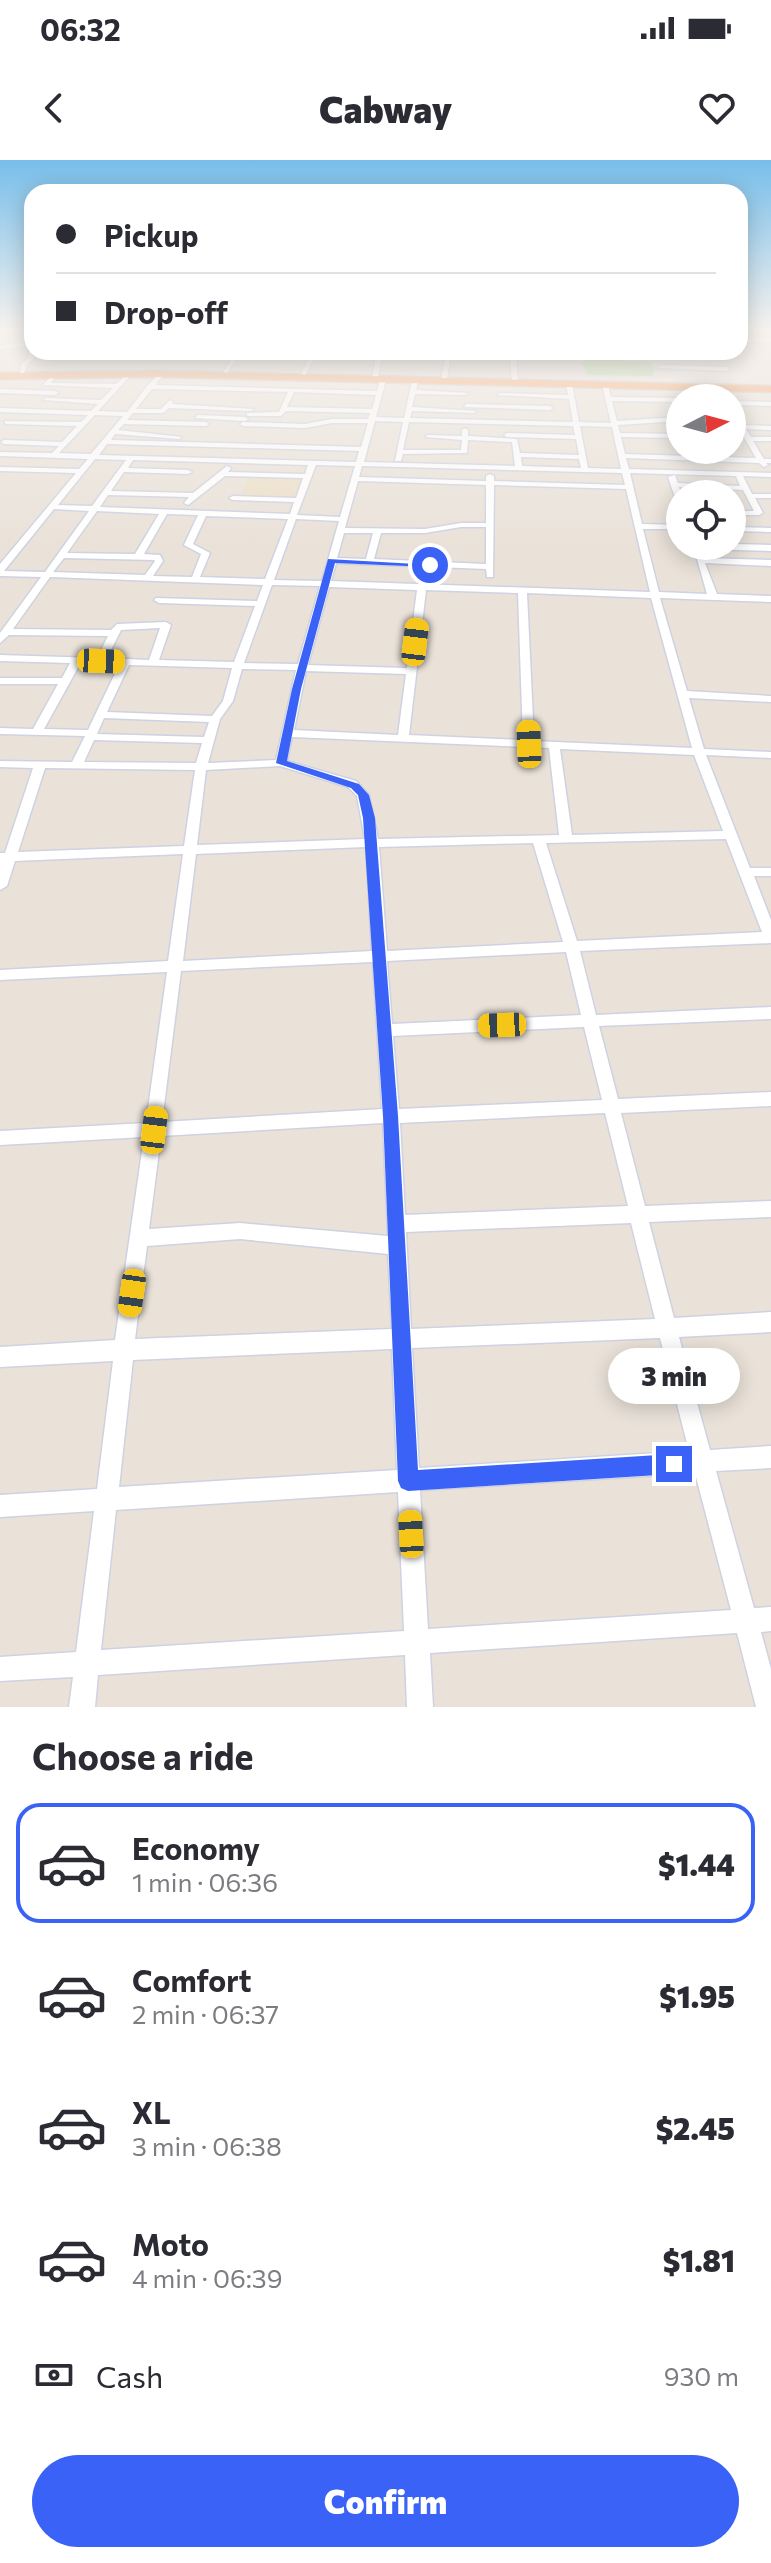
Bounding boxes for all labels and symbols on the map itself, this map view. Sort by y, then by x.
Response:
north arrow [666,384,746,464]
route start [412,547,448,583]
car [400,617,430,667]
car [77,648,125,674]
car [516,720,542,768]
car [478,1012,526,1038]
car [139,1105,169,1155]
car [117,1268,147,1318]
callout: 3 min [608,1348,740,1404]
route end [656,1446,692,1482]
car [398,1509,424,1559]

